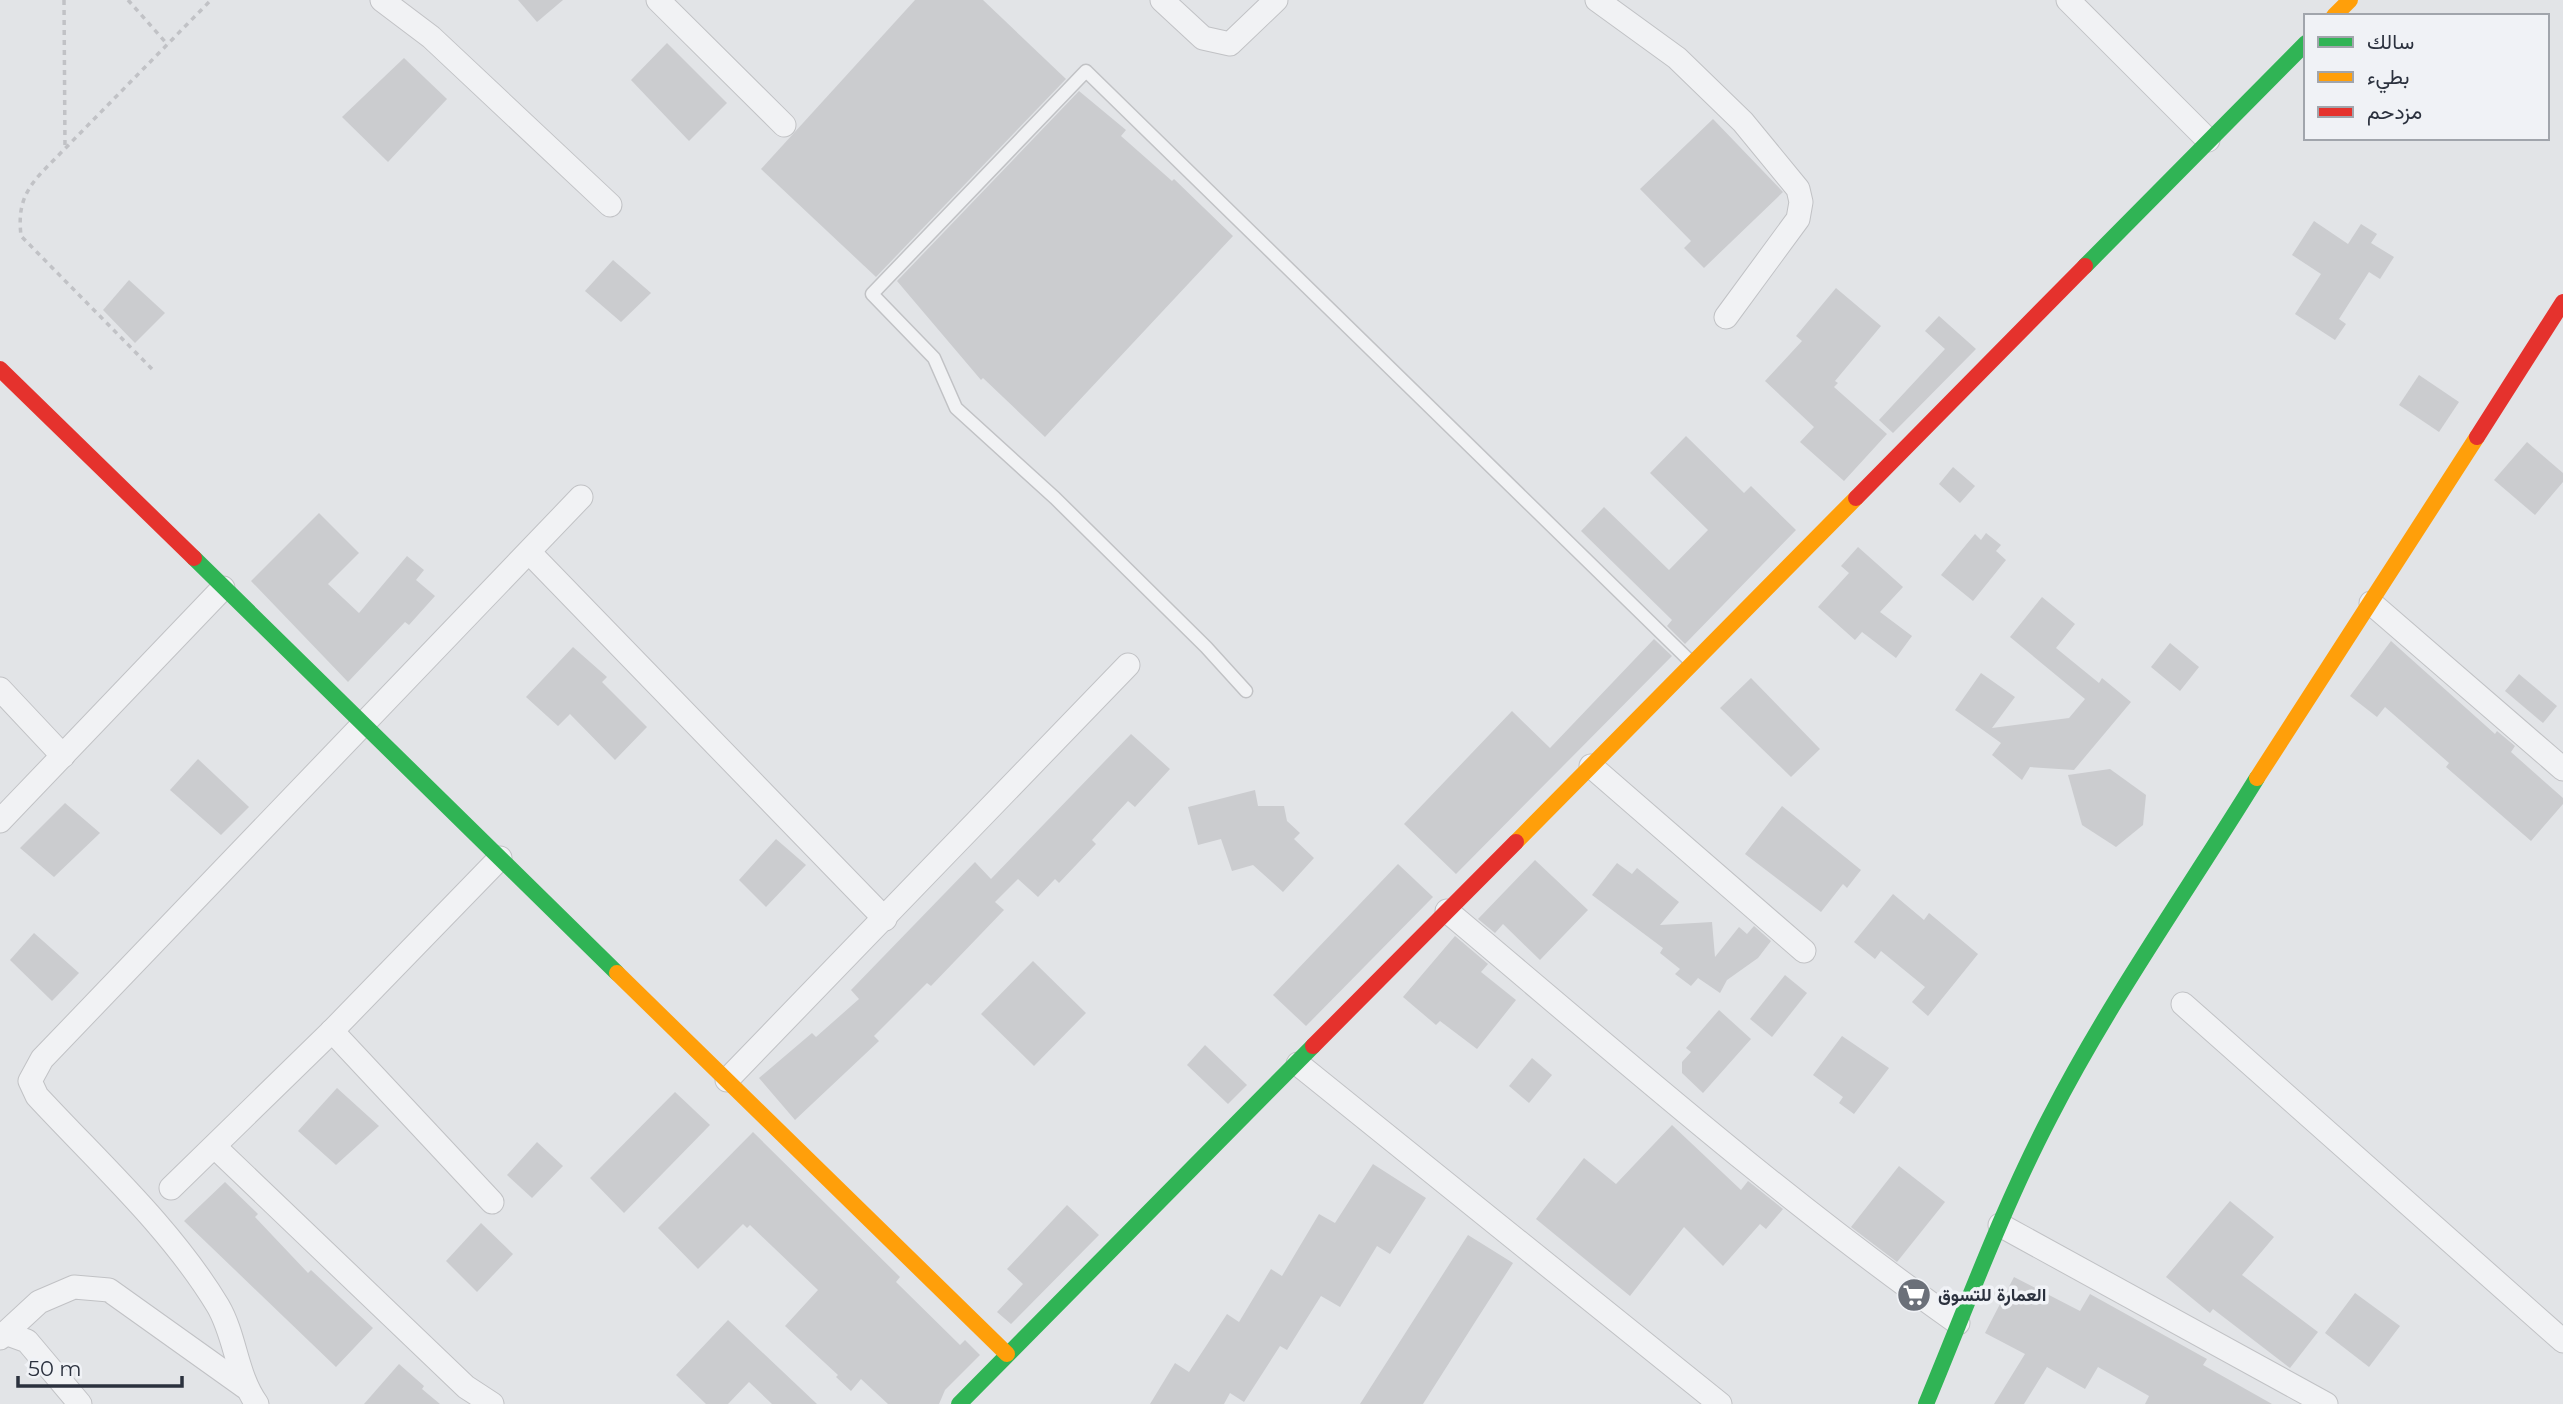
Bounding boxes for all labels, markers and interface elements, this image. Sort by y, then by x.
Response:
legend [2304,14,2549,140]
text: سالك [2367,29,2414,54]
text: بطيء [2367,64,2410,94]
text: مزدحم [2367,99,2422,126]
supermarket icon: العمارة للتسوق [1895,1276,1933,1314]
place label: العمارة للتسوق [1938,1284,2046,1306]
scale bar [18,1344,182,1388]
text: 50 m [28,1356,82,1381]

